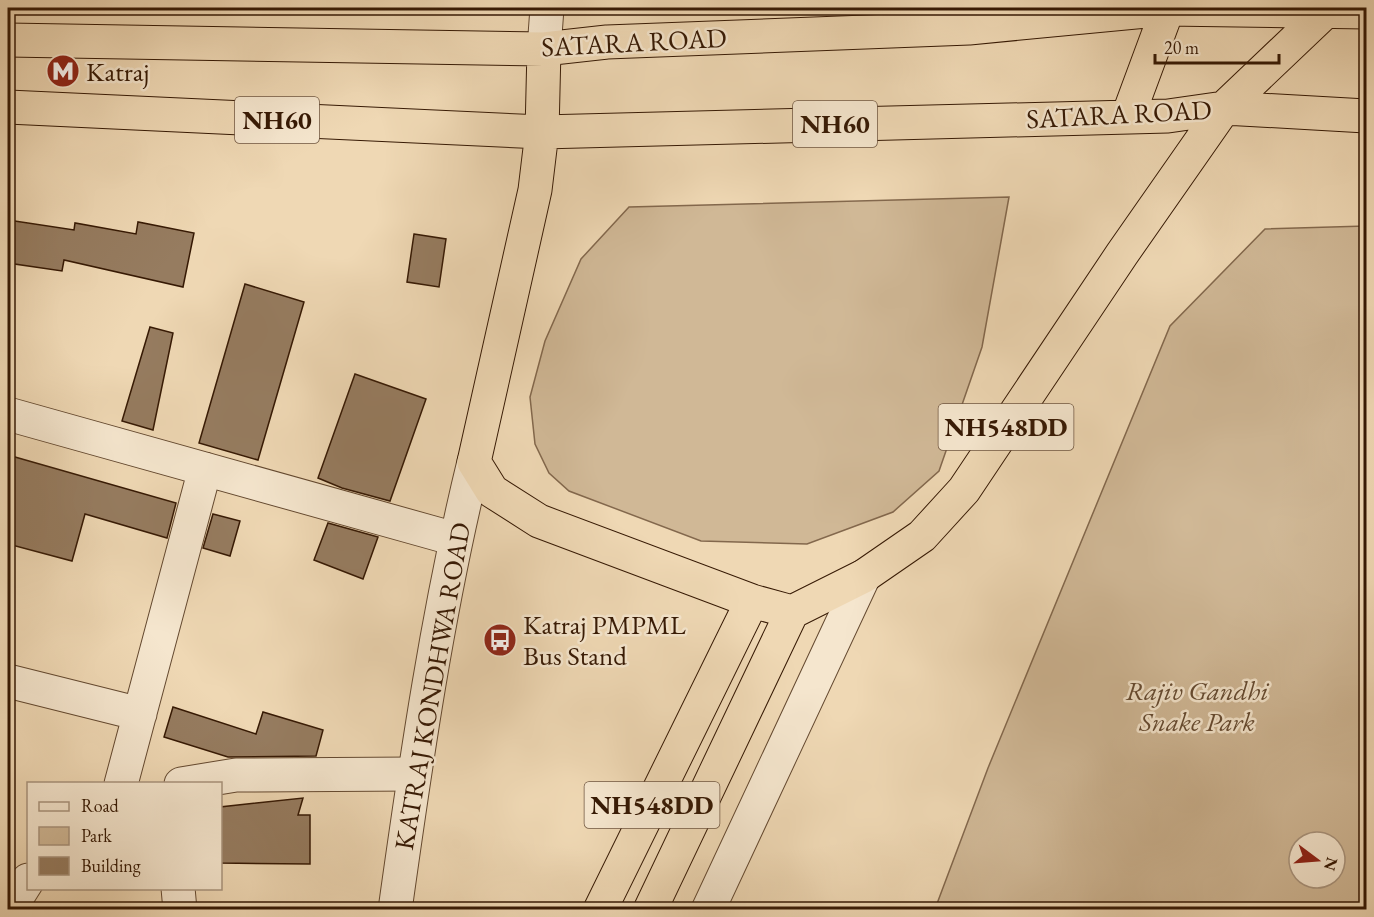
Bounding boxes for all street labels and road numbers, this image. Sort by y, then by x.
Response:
street label: SATARA ROAD [540,20,728,64]
street label: SATARA ROAD [1025,92,1213,136]
road number: NH60 [235,97,319,143]
road number: NH60 [793,101,877,147]
road number: NH548DD [938,404,1074,450]
street label: KATRAJ KONDHWA ROAD [386,519,478,853]
road number: NH548DD [584,782,720,828]

